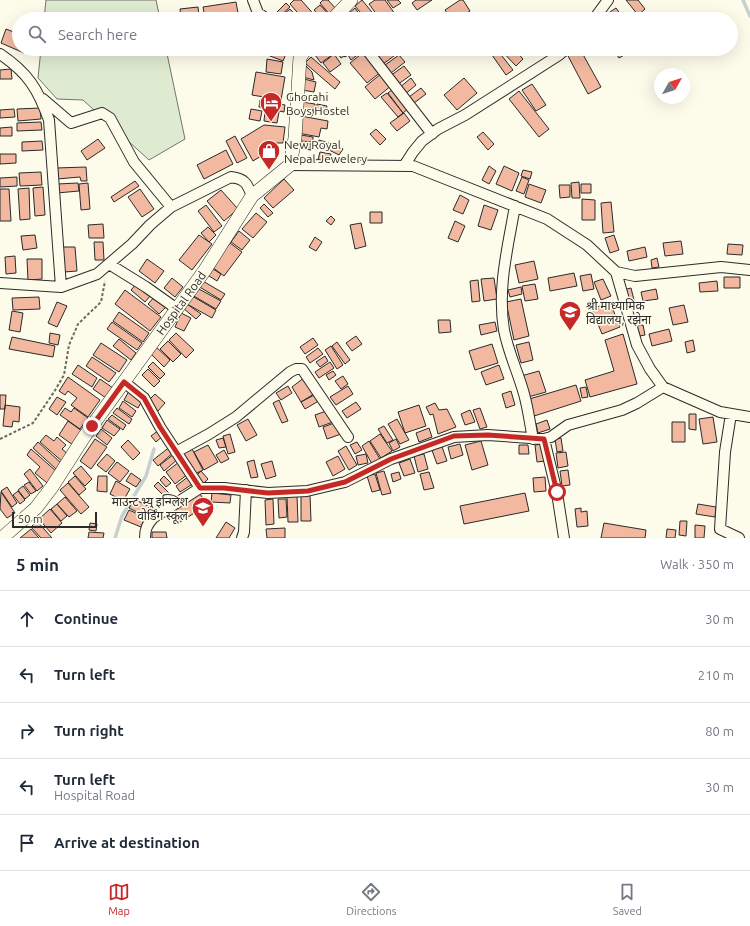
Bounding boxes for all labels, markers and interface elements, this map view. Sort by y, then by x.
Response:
search box [12,12,738,56]
icon: search [26,23,48,45]
text: Search here [58,26,137,43]
north arrow [654,68,690,104]
hotel icon: Ghorahi Boys Hostel [258,90,284,123]
place label: Ghorahi Boys Hostel [286,90,349,117]
shop icon: New Royal Nepal Jewelery [256,138,282,171]
place label: New Royal Nepal Jewelery [284,138,367,165]
street label: Hospital Road [154,269,208,337]
place label: श्री माध्यामिक विद्यालय, रझेना [586,298,652,327]
school or university icon: श्री माध्यामिक विद्यालय, रझेना [557,299,583,332]
route end [83,417,101,435]
route start [548,483,566,501]
place label: माउन्ट भ्यु इन्ग्लिश वोर्डिंग स्कूल [112,494,189,524]
school or university icon: माउन्ट भ्यु इन्ग्लिश वोर्डिंग स्कूल [190,495,216,528]
scale bar [12,510,97,529]
text: 50 m [18,513,42,525]
text: 5 min [16,555,59,574]
text: Walk · 350 m [660,557,734,571]
icon: ahead [16,608,38,630]
text: Continue [54,610,118,627]
text: 30 m [705,612,734,626]
icon: left [16,664,38,686]
text: Turn left [54,666,115,683]
text: 210 m [698,668,734,682]
icon: right [16,720,38,742]
text: Turn right [54,722,124,739]
text: 80 m [705,724,734,738]
text: Turn left [54,771,115,788]
icon: left [16,776,38,798]
text: 30 m [705,780,734,794]
text: Hospital Road [54,788,135,802]
icon: arrive [16,832,38,854]
text: Arrive at destination [54,834,200,851]
tab: Map [108,881,130,917]
tab: Directions [346,881,396,917]
tab: Saved [613,881,642,917]

